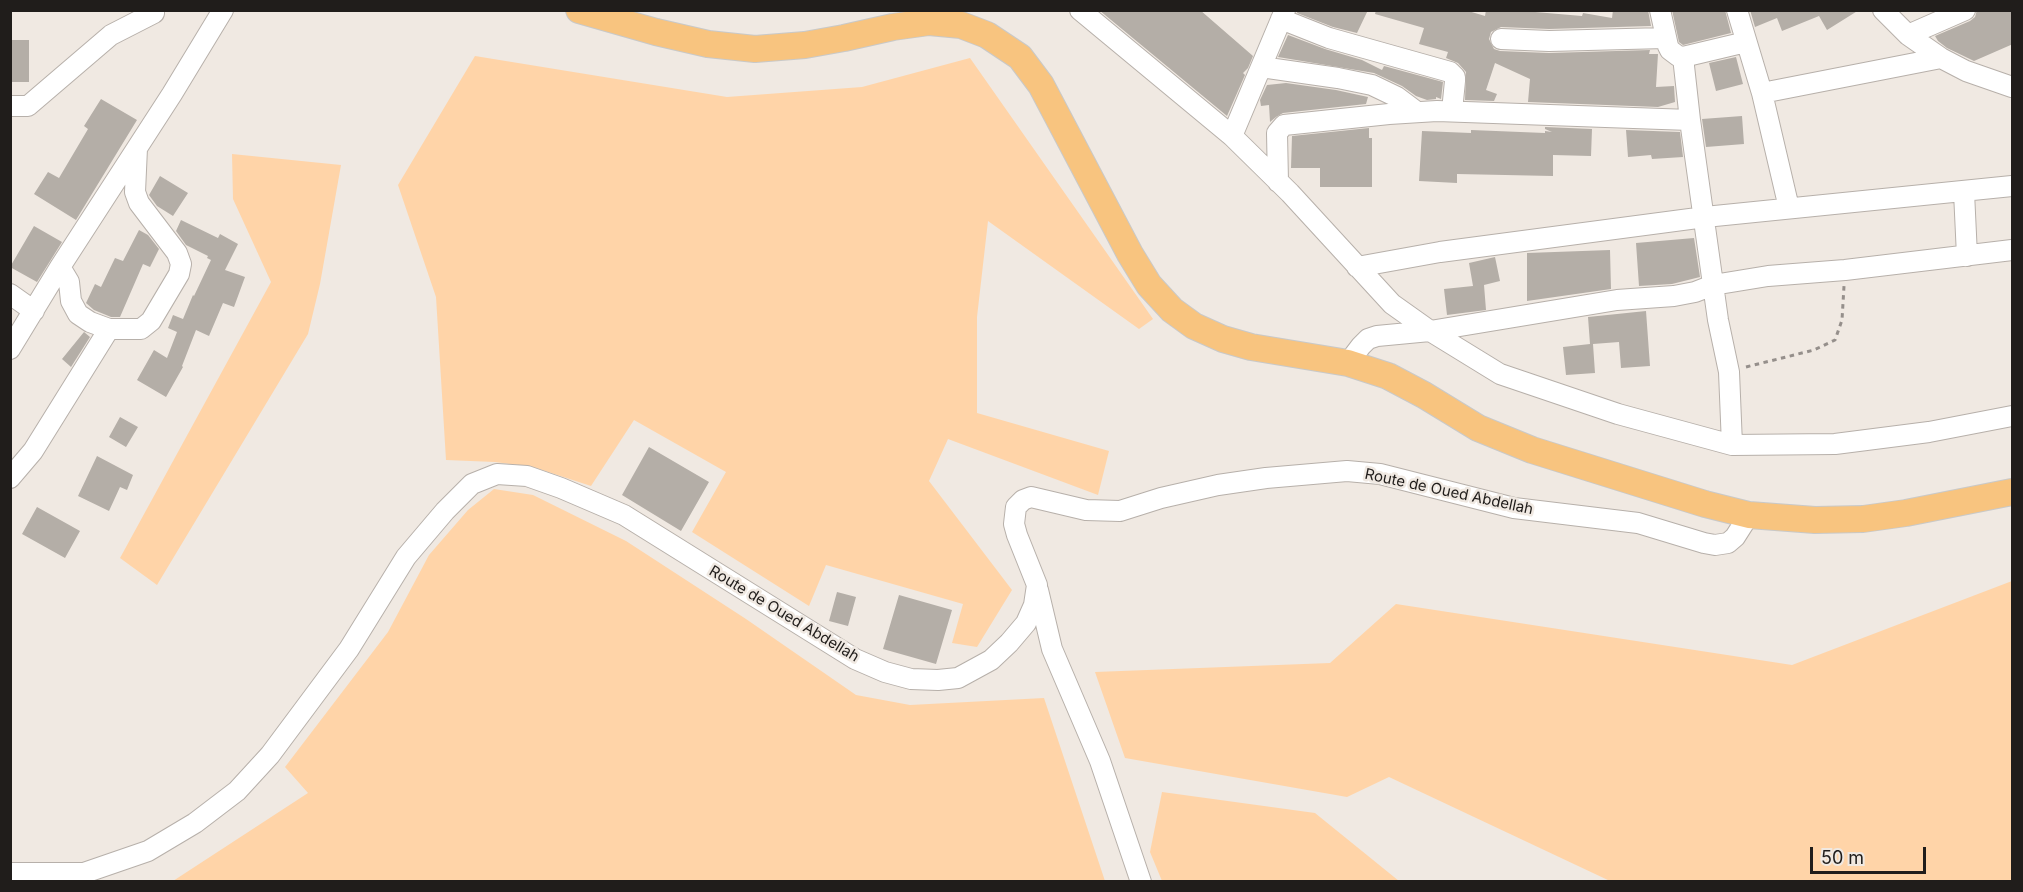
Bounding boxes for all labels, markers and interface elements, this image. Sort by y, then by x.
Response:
street label: Route de Oued Abdellah [1363,465,1535,519]
street label: Route de Oued Abdellah [706,562,862,666]
scale bar [1813,835,1928,873]
text: 50 m [1821,847,1864,868]

